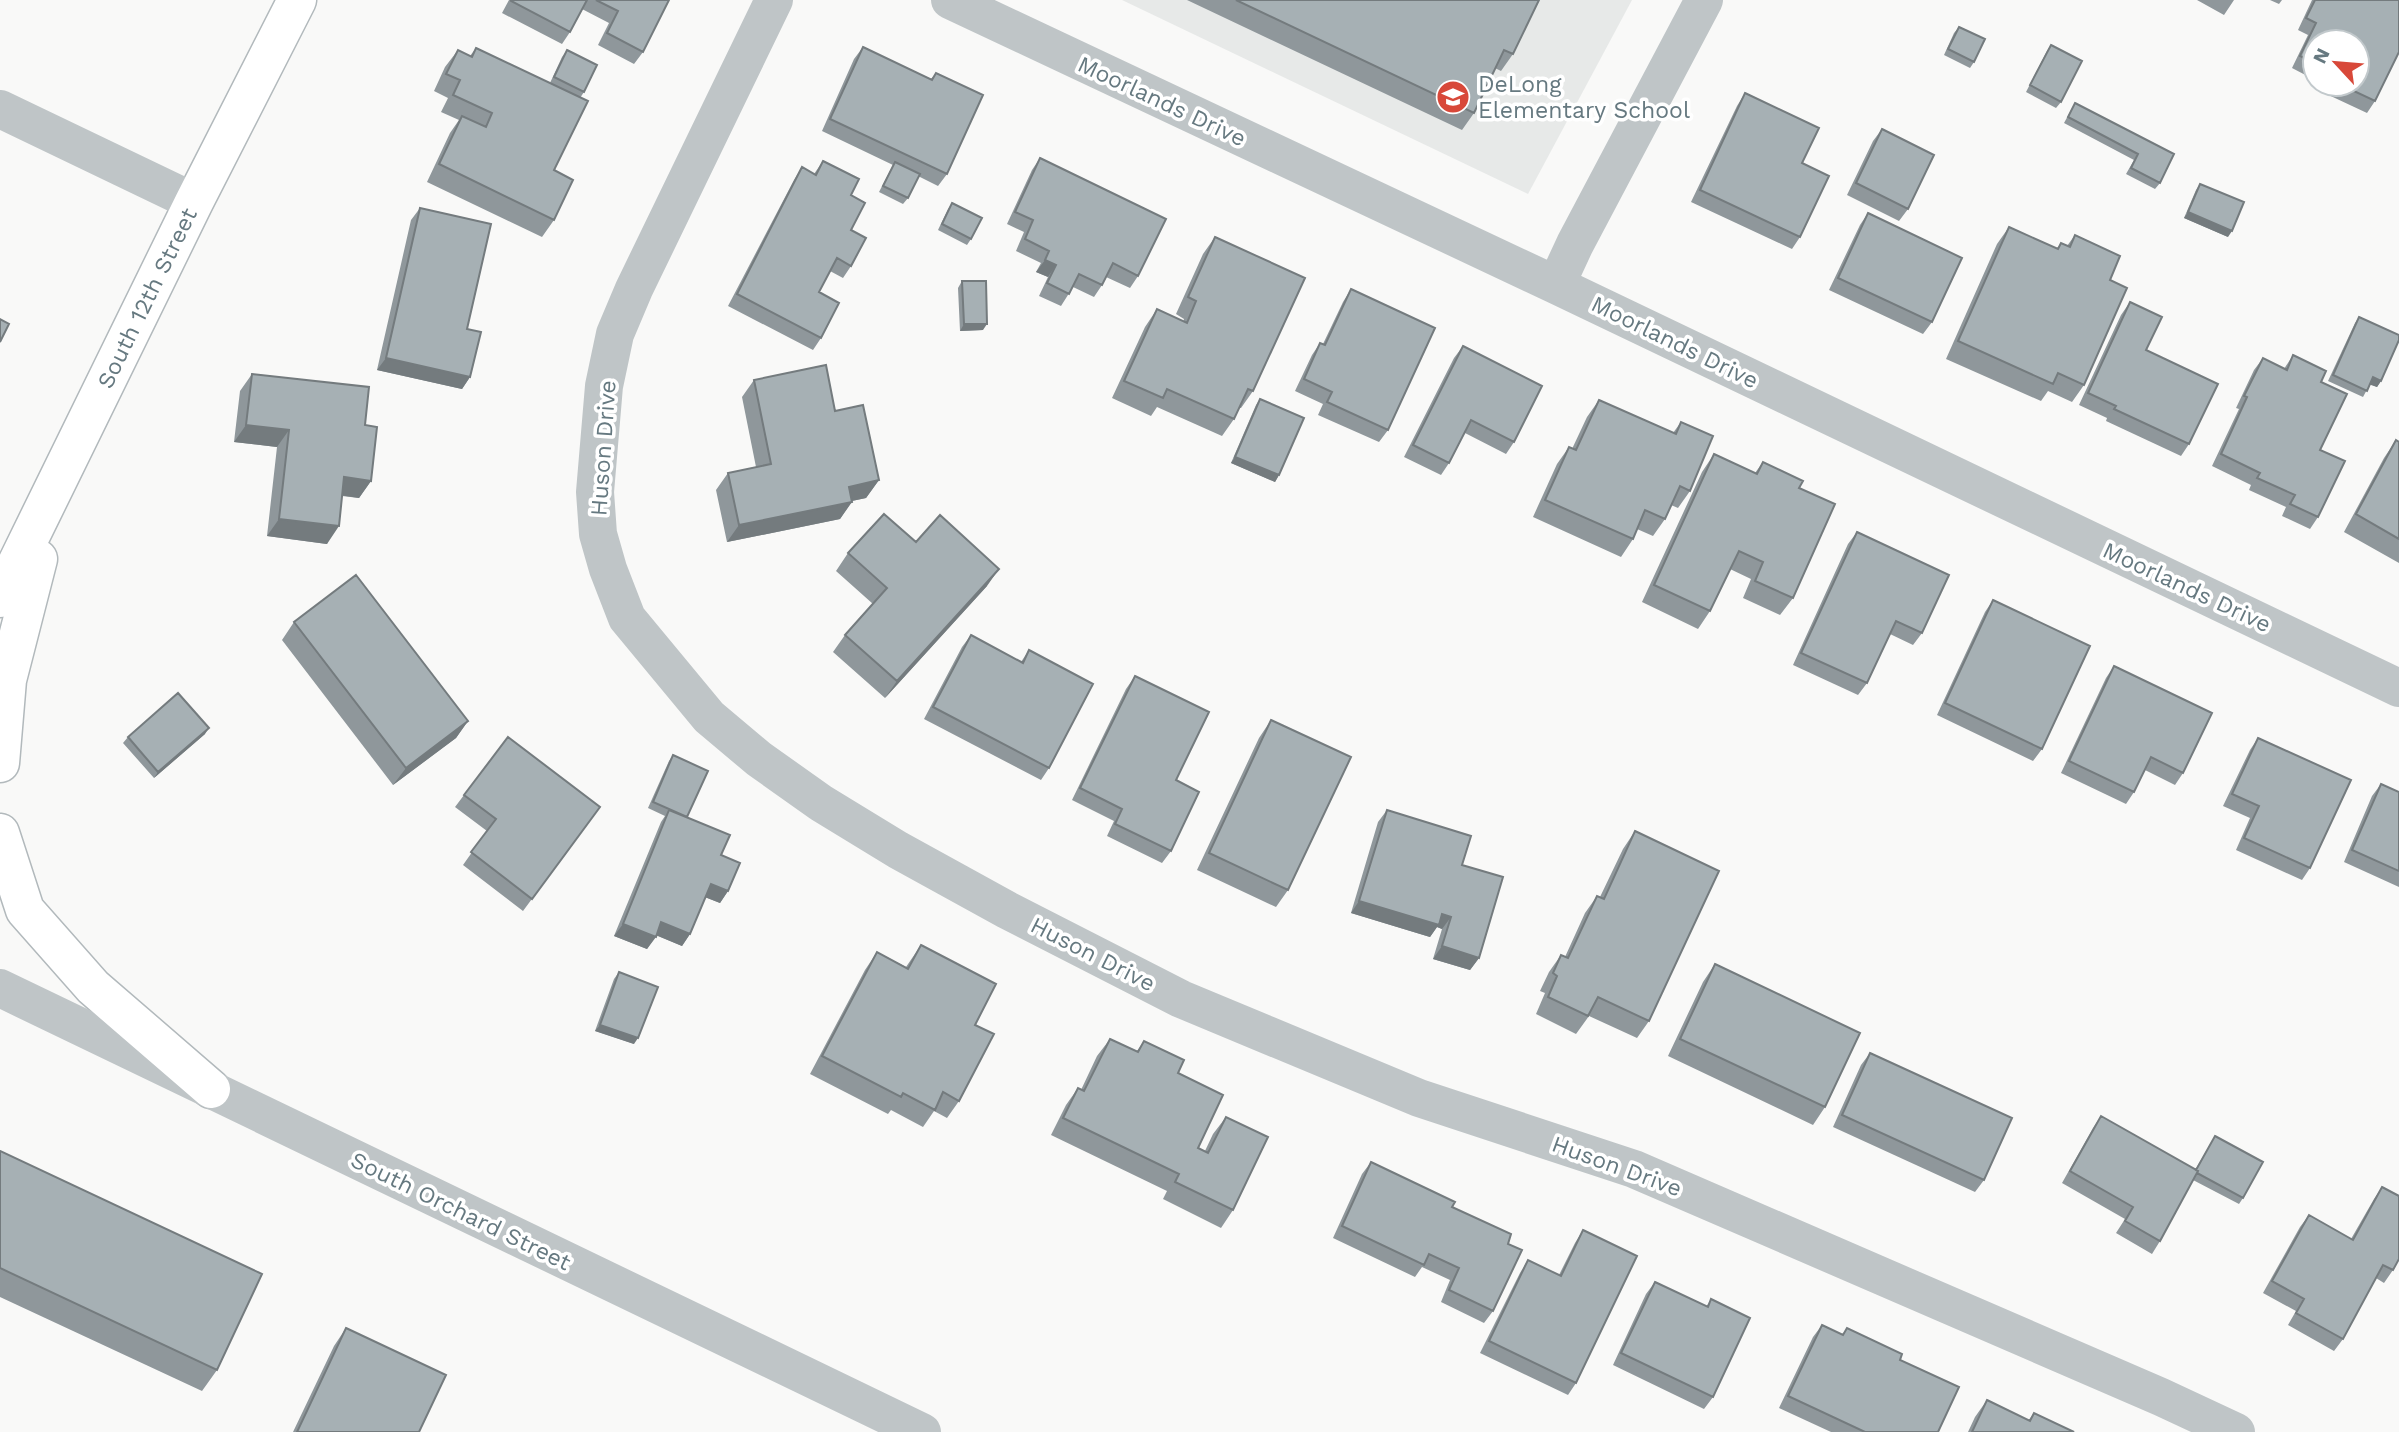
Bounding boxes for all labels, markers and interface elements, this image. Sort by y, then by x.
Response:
north arrow [2301,28,2371,98]
text: N [2308,44,2335,67]
street label: Moorlands Drive [1073,51,1250,152]
place label: DeLong Elementary School [1478,71,1690,124]
school or university icon: DeLong Elementary School [1434,78,1472,116]
street label: South 12th Street [92,203,203,393]
street label: Moorlands Drive [1587,290,1763,395]
street label: Huson Drive [585,379,622,517]
street label: Moorlands Drive [2098,537,2275,638]
street label: Huson Drive [1026,912,1160,997]
street label: Huson Drive [1548,1131,1685,1202]
street label: South Orchard Street [346,1146,575,1277]

